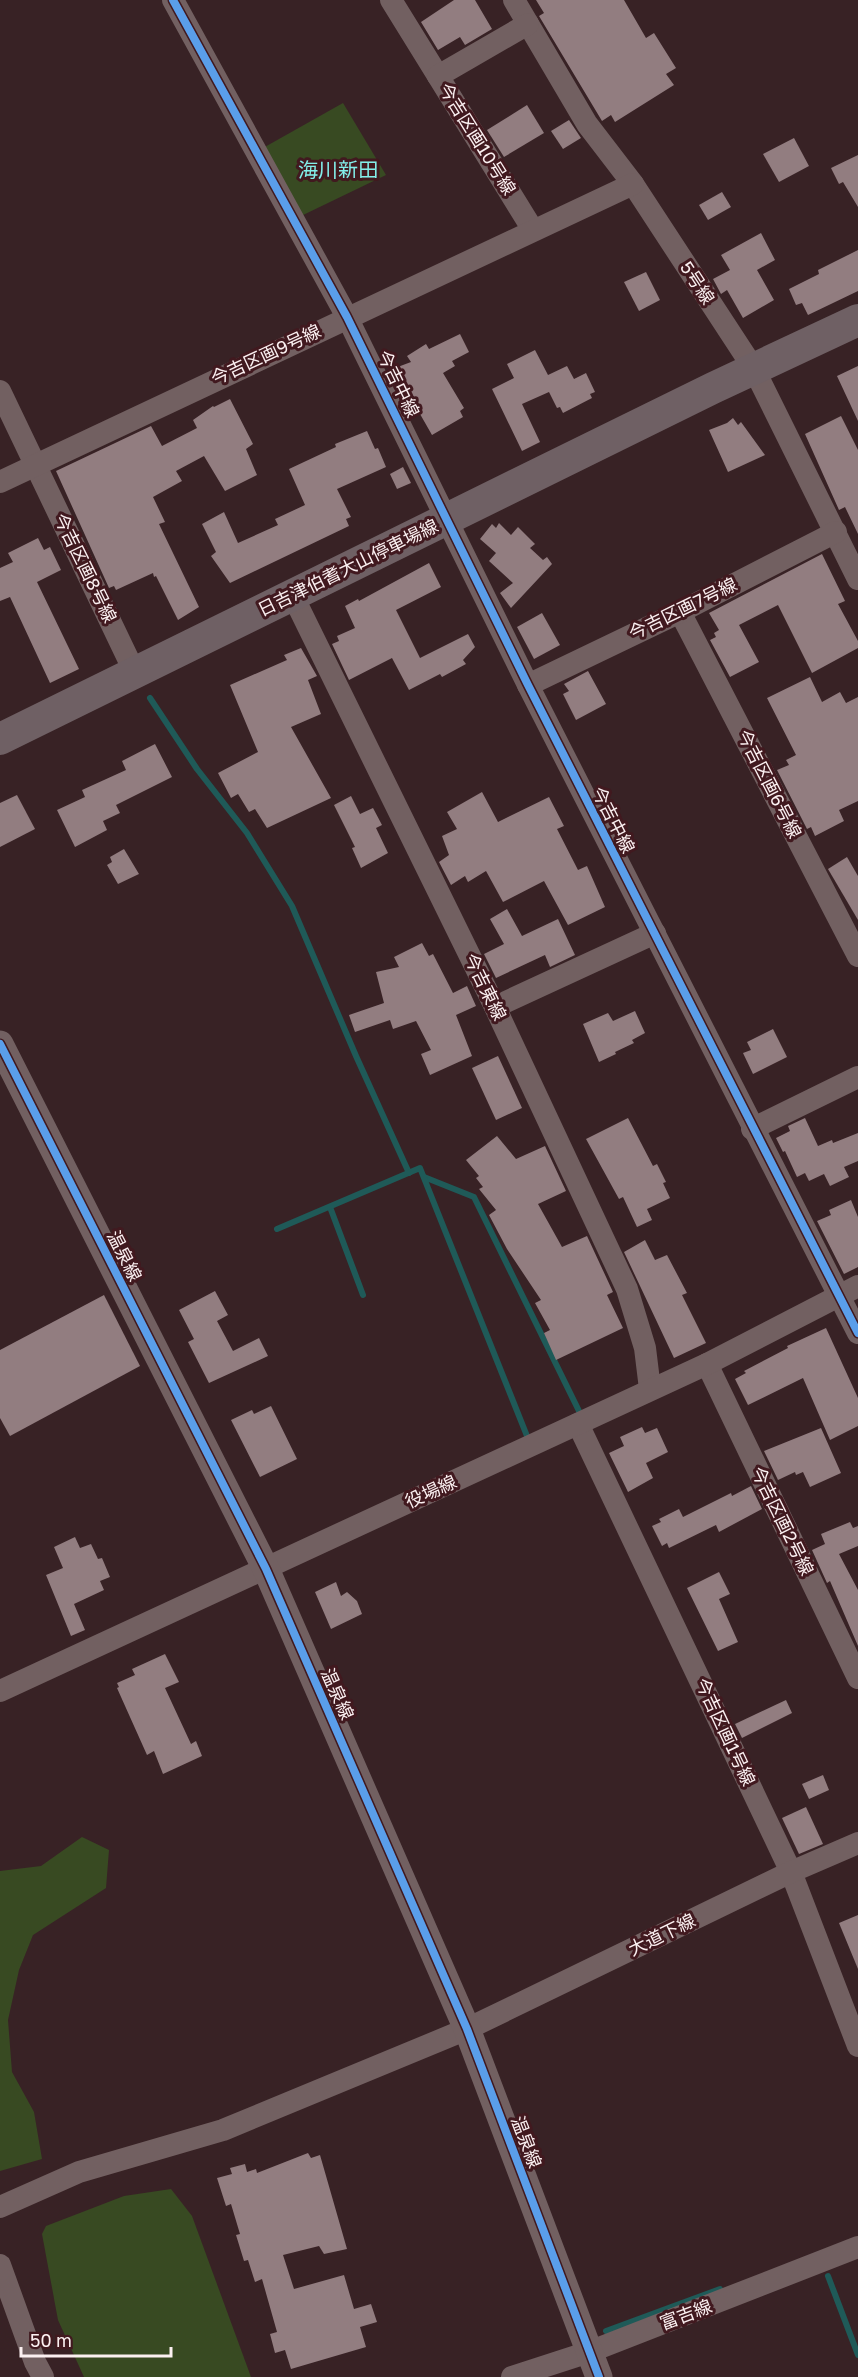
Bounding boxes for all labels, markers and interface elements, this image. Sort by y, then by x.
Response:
street label: 今吉区画10号線 [435,78,521,199]
district label: 海川新田 [298,157,378,181]
street label: 5号線 [676,257,720,308]
street label: 今吉区画9号線 [207,319,324,389]
street label: 今吉中線 [373,346,425,421]
street label: 今吉区画8号線 [50,509,122,626]
street label: 日吉津伯耆大山停車場線 [254,514,441,620]
street label: 今吉区画7号線 [625,572,740,644]
street label: 今吉区画6号線 [733,726,807,842]
street label: 今吉中線 [588,782,640,857]
street label: 今吉東線 [460,949,512,1024]
street label: 温泉線 [103,1226,147,1285]
street label: 今吉区画2号線 [747,1463,819,1579]
street label: 役場線 [401,1470,460,1512]
street label: 温泉線 [317,1664,359,1723]
street label: 今吉区画1号線 [691,1674,761,1789]
street label: 大道下線 [624,1908,699,1960]
street label: 温泉線 [507,2112,547,2171]
street label: 富吉線 [656,2294,715,2334]
scale bar [21,2320,171,2358]
text: 50 m [30,2329,72,2351]

